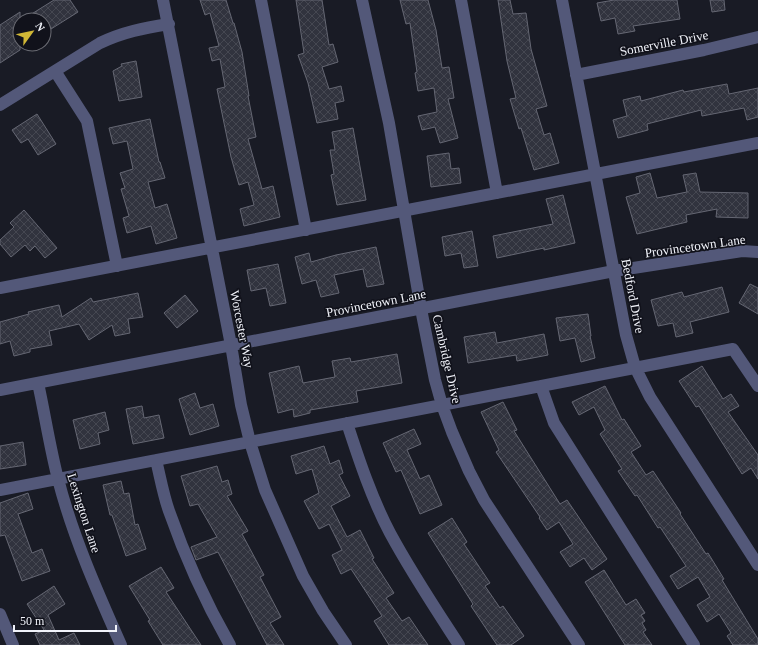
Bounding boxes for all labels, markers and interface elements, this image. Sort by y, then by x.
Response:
north arrow [12,12,52,52]
text: N [33,20,48,33]
street label: Somerville Drive [618,27,710,59]
street label: Provincetown Lane [644,231,746,260]
street label: Bedford Drive [618,258,648,335]
street label: Provincetown Lane [325,286,427,320]
street label: Worcester Way [227,289,257,370]
street label: Cambridge Drive [429,313,465,405]
street label: Lexington Lane [64,471,104,555]
scale bar [14,607,116,633]
text: 50 m [20,614,45,628]

